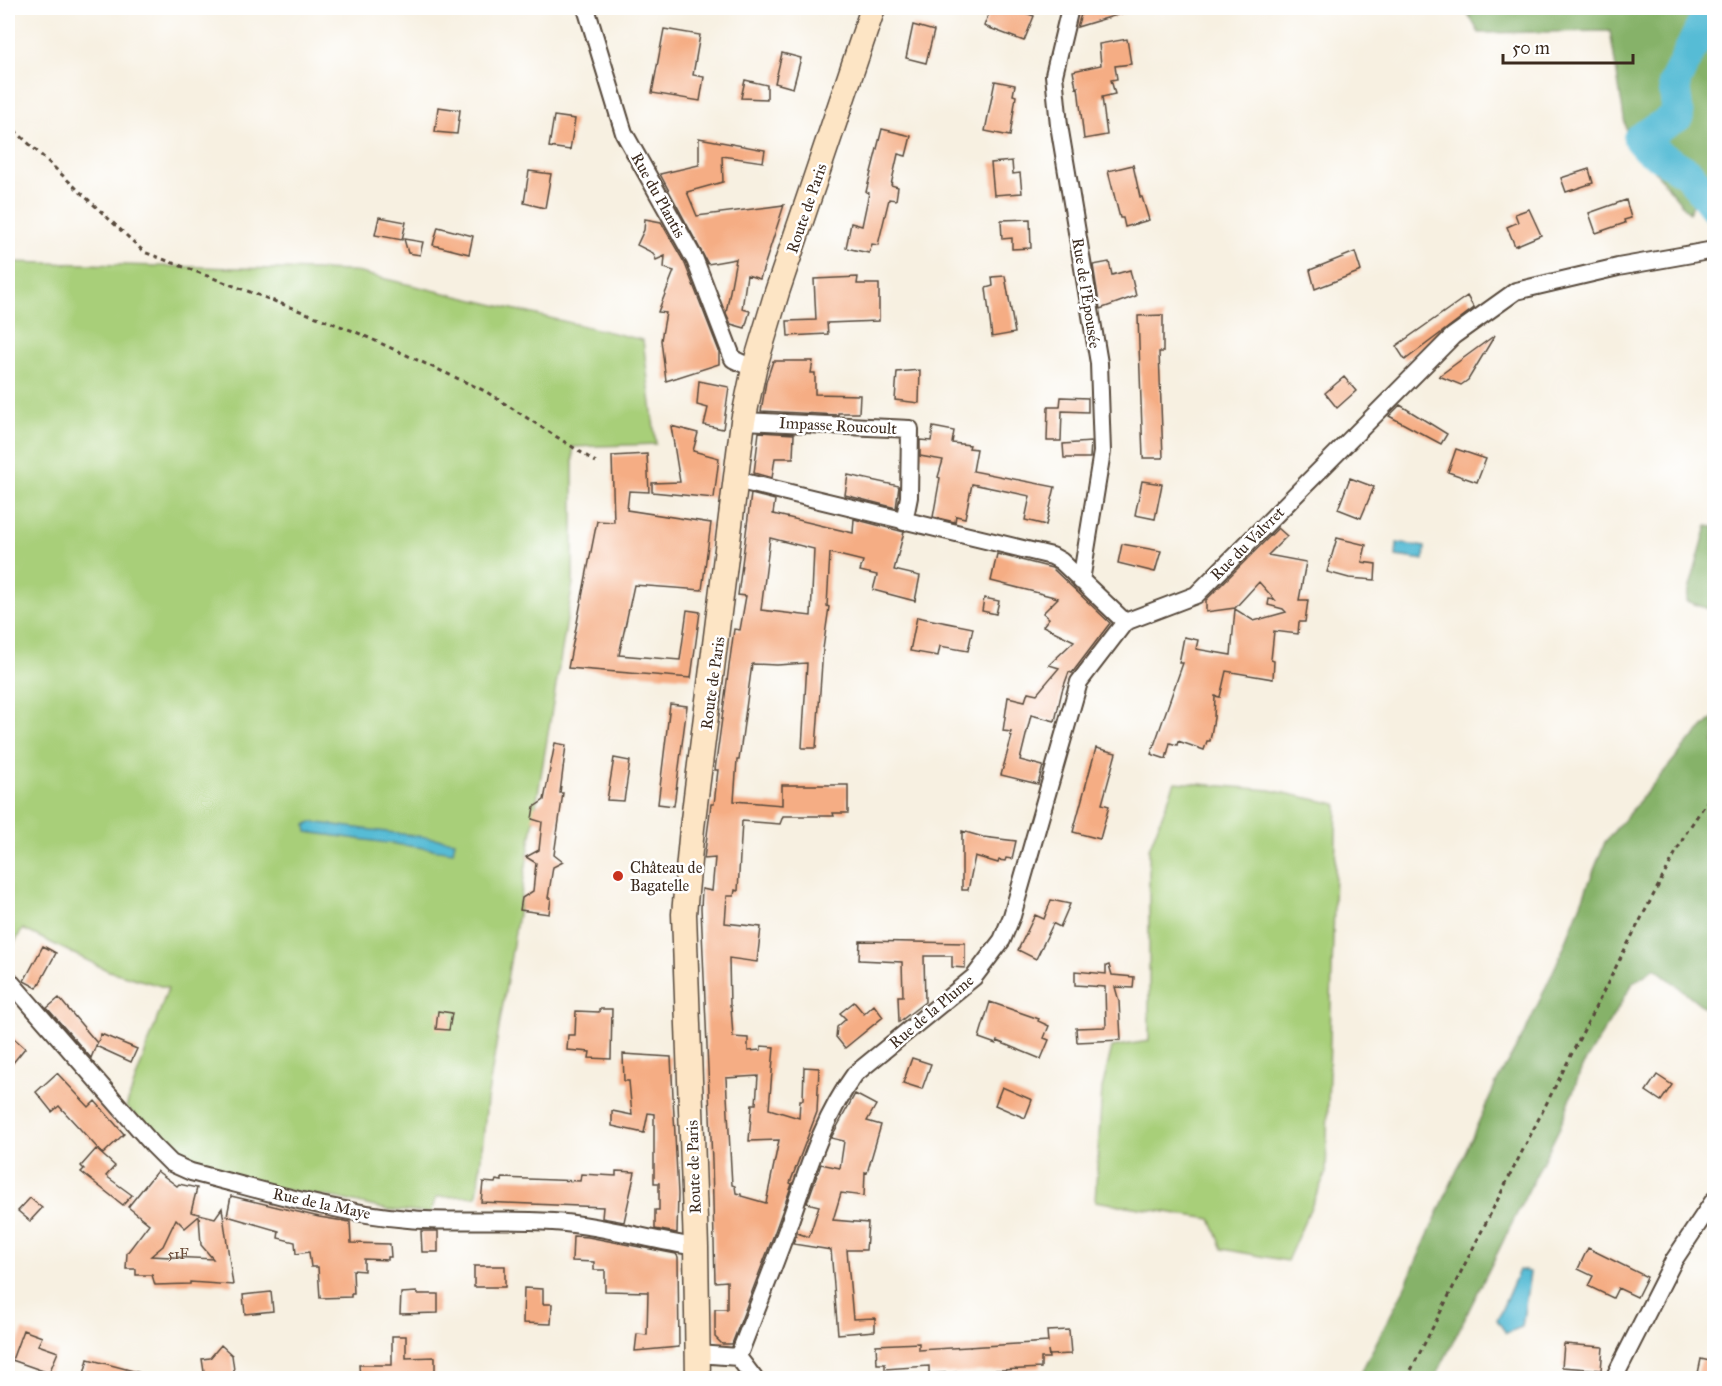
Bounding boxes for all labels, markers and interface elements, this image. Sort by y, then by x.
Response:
scale bar [1503,27,1634,65]
text: 50 m [1512,37,1550,59]
street label: Rue du Plantis [627,149,690,241]
street label: Route de Paris [782,161,831,256]
street label: Rue de l'Épousée [1068,236,1107,350]
street label: Impasse Roucoult [779,413,898,438]
street label: Rue du Valvret [1207,502,1288,584]
street label: Route de Paris [697,635,728,731]
place label: Château de Bagatelle [630,858,703,896]
marker: Château de Bagatelle [611,869,625,883]
street label: Rue de la Plume [885,970,978,1052]
street label: Route de Paris [682,1120,705,1214]
street label: Rue de la Maye [271,1184,373,1223]
house number: 51F [167,1246,189,1263]

